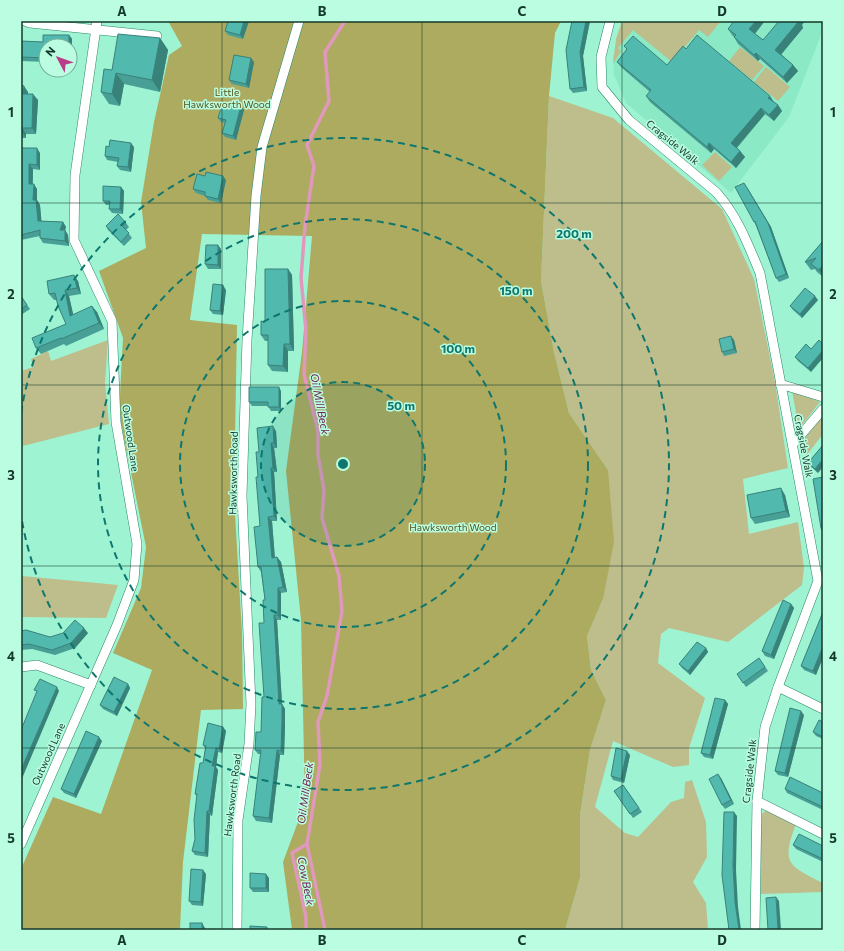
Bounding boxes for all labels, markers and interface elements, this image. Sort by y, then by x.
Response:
text: A [117,3,127,19]
text: B [318,3,327,19]
text: C [518,3,527,19]
text: D [717,3,727,19]
north arrow [38,38,78,78]
text: N [42,44,58,58]
park label: Little Hawksworth Wood [183,86,271,110]
text: 1 [8,104,14,120]
text: 1 [830,104,836,120]
street label: Cragside Walk [644,117,702,167]
text: 200 m [556,226,592,240]
text: 150 m [499,283,533,297]
text: 2 [7,286,15,302]
text: 2 [829,286,837,302]
text: 100 m [441,341,475,355]
water label: Oil Mill Beck [308,372,333,437]
text: 50 m [387,398,415,412]
street label: Outwood Lane [120,404,142,472]
street label: Cragside Walk [792,413,816,479]
street label: Hawksworth Road [226,431,240,515]
centre of rings [336,457,350,471]
text: 3 [7,467,15,483]
text: 3 [829,467,837,483]
park label: Hawksworth Wood [409,521,497,533]
text: 4 [7,648,15,664]
text: 4 [829,648,837,664]
street label: Outwood Lane [29,721,67,787]
street label: Cragside Walk [740,738,758,804]
street label: Hawksworth Road [221,753,243,837]
water label: Oil Mill Beck [294,760,315,825]
text: 5 [7,830,15,846]
text: 5 [829,830,837,846]
water label: Cow Beck [295,856,318,907]
text: A [117,932,127,948]
text: B [318,932,327,948]
text: C [518,932,527,948]
text: D [717,932,727,948]

